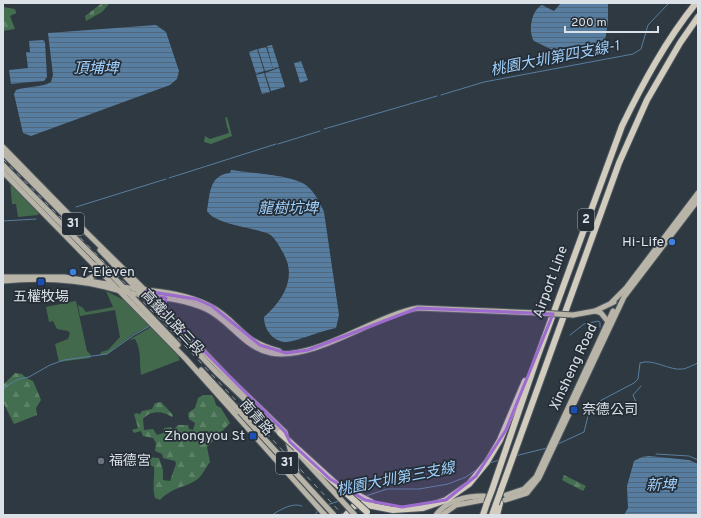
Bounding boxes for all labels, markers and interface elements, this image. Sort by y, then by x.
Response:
scale bar [565,8,658,34]
text: 200 m [571,15,607,31]
water label: 桃園大圳第四支線-1 [489,37,622,81]
water label: 頂埔埤 [73,60,120,79]
water label: 龍樹坑埤 [258,200,320,219]
road number: 2 [578,209,594,231]
road number: 31 [62,213,84,235]
place label: Hi-Life [622,234,664,251]
marker: Hi-Life [667,237,677,247]
street label: Airport Line [530,244,572,320]
place label: 7-Eleven [81,264,135,281]
marker: 7-Eleven [68,267,78,277]
marker: 五權牧場 [36,277,46,287]
street label: 高鐵北路三段 [137,286,208,360]
place label: 五權牧場 [13,288,69,306]
street label: Xinsheng Road [547,321,601,413]
street label: 南青路 [236,397,276,439]
place label: 奈德公司 [582,401,638,419]
marker: 奈德公司 [569,405,579,415]
place label: Zhongyou St [164,428,245,445]
marker: Zhongyou St [248,431,258,441]
place label: 福德宮 [109,452,151,470]
road number: 31 [276,452,298,474]
marker: 福德宮 [96,456,106,466]
water label: 桃園大圳第三支線 [335,459,459,501]
water label: 新埤 [646,477,678,496]

